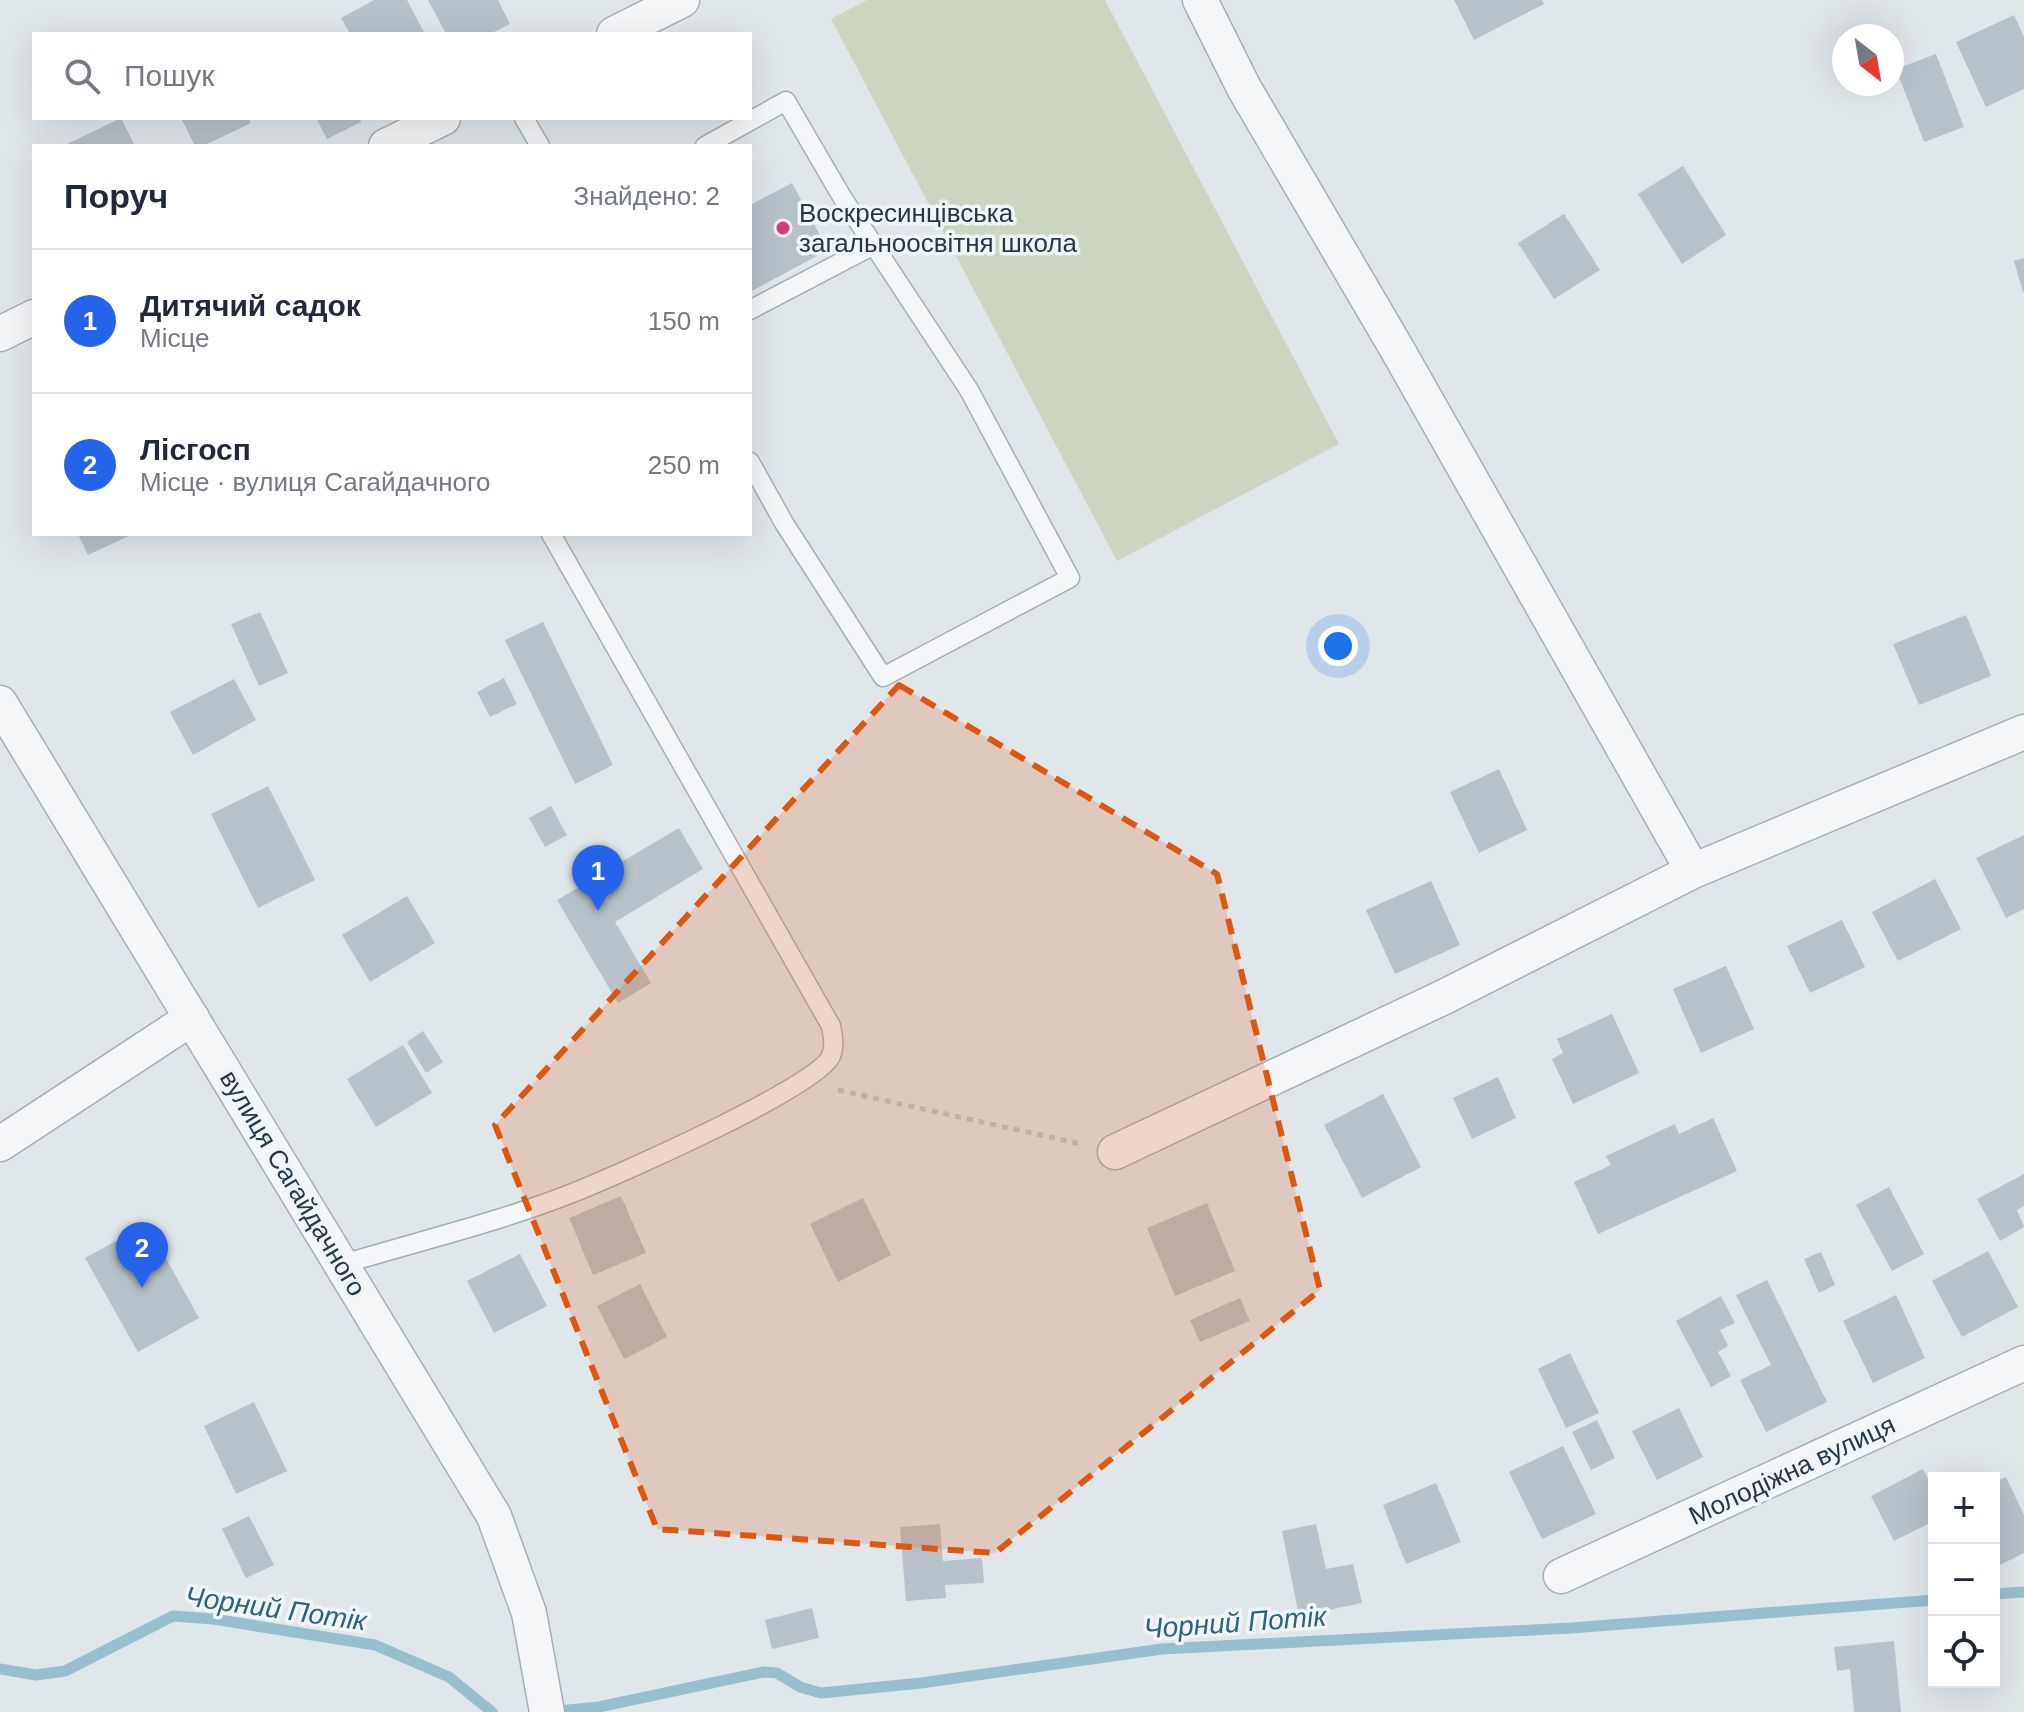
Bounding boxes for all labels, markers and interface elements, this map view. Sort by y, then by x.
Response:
north arrow [1832,24,1904,96]
search box [32,32,752,120]
icon: search [60,54,104,98]
text: Пошук [124,59,214,92]
text: Поруч [64,177,168,215]
text: Знайдено: 2 [574,181,720,211]
place label: Воскресинцівська загальноосвітня школа [799,198,1077,258]
marker: Воскресинцівська загальноосвітня школа [774,219,792,237]
text: Дитячий садок [140,289,361,322]
text: 1 [83,306,97,336]
text: 150 m [648,306,720,336]
text: Місце [140,323,210,353]
text: Лісгосп [140,433,251,466]
text: 2 [83,450,97,480]
text: 250 m [648,450,720,480]
text: Місце · вулиця Сагайдачного [140,467,490,497]
your location [1318,626,1358,666]
pin: 1 [572,845,624,911]
street label: вулиця Сагайдачного [214,1065,372,1301]
pin: 2 [116,1222,168,1288]
street label: Молодіжна вулиця [1684,1409,1900,1531]
map controls [1928,1472,2000,1688]
button: + [1928,1472,2000,1544]
button: − [1928,1544,2000,1616]
water label: Чорний Потік [183,1580,370,1637]
water label: Чорний Потік [1143,1601,1329,1644]
button: locate [1928,1616,2000,1688]

